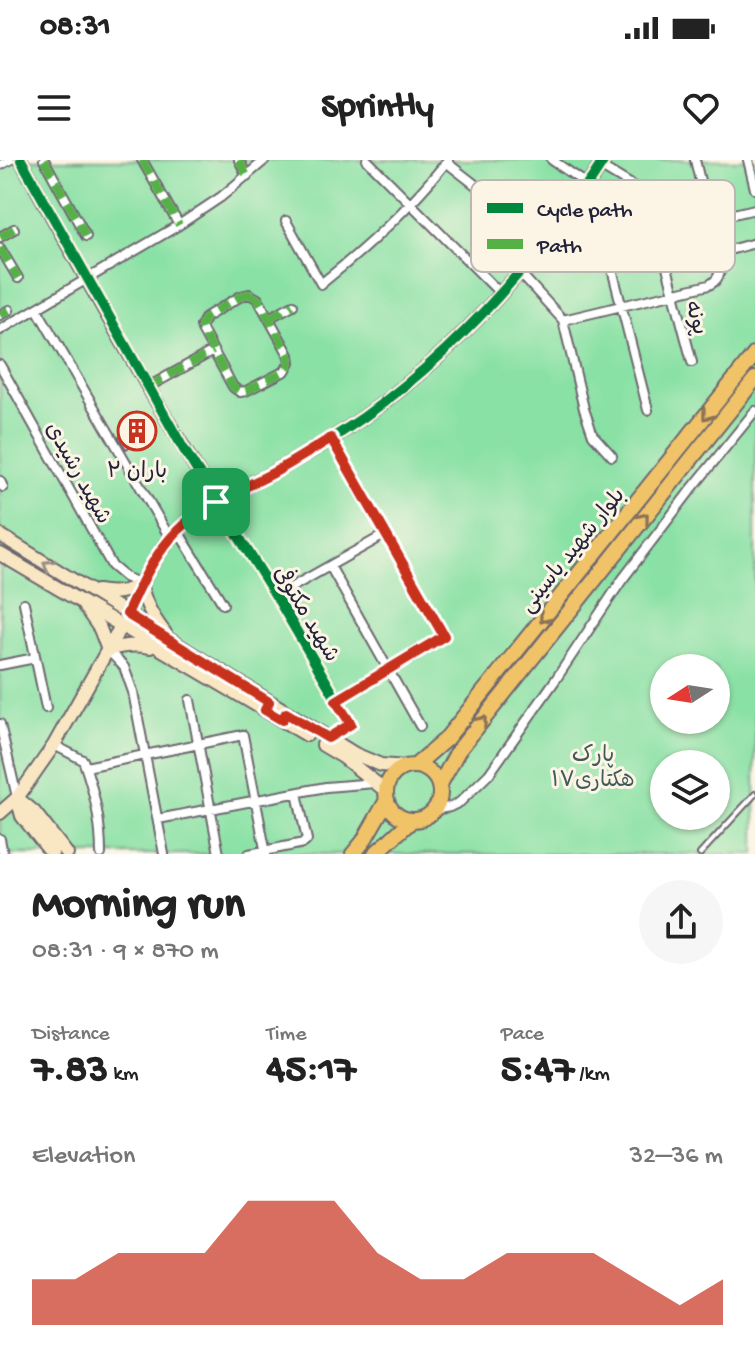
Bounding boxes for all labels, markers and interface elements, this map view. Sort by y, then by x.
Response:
text: 08:31 [40,11,111,46]
icon: menu [32,86,76,130]
icon: heart [679,86,723,130]
text: Sprintly [321,87,434,130]
legend [471,180,735,272]
text: Cycle path [537,199,633,225]
text: Path [536,235,582,261]
street label: پونه [677,298,711,339]
one-way arrow [702,406,716,421]
building icon: باران ۲ [116,410,158,452]
street label: شهید رشیدی [38,418,115,529]
place label: باران ۲ [107,460,167,486]
pin [182,468,250,536]
icon: arrive [194,480,238,524]
street label: بلوار شهید یاسینی [516,484,632,619]
one-way arrow [634,513,649,527]
one-way arrow [42,559,57,574]
street label: شهید مکتوفی [266,560,348,668]
one-way arrow [539,608,553,623]
north arrow [650,654,730,734]
map controls [650,654,730,830]
one-way arrow [472,715,486,730]
park label: پارک ۱۷هکتاری [551,744,635,795]
button: layers [650,750,730,830]
button: share [639,880,723,964]
text: Morning run [32,881,245,933]
text: 08:31 · 9 × 870 m [32,937,219,968]
text: Distance [32,1022,110,1048]
text: Time [266,1022,307,1048]
text: Pace [501,1022,544,1048]
text: 7.83 [32,1048,108,1095]
text: 45:17 [266,1048,356,1095]
text: 5:47 [501,1048,574,1095]
text: km [108,1062,139,1088]
text: /km [574,1062,610,1088]
text: Elevation [32,1142,135,1173]
text: 32–36 m [630,1142,723,1173]

